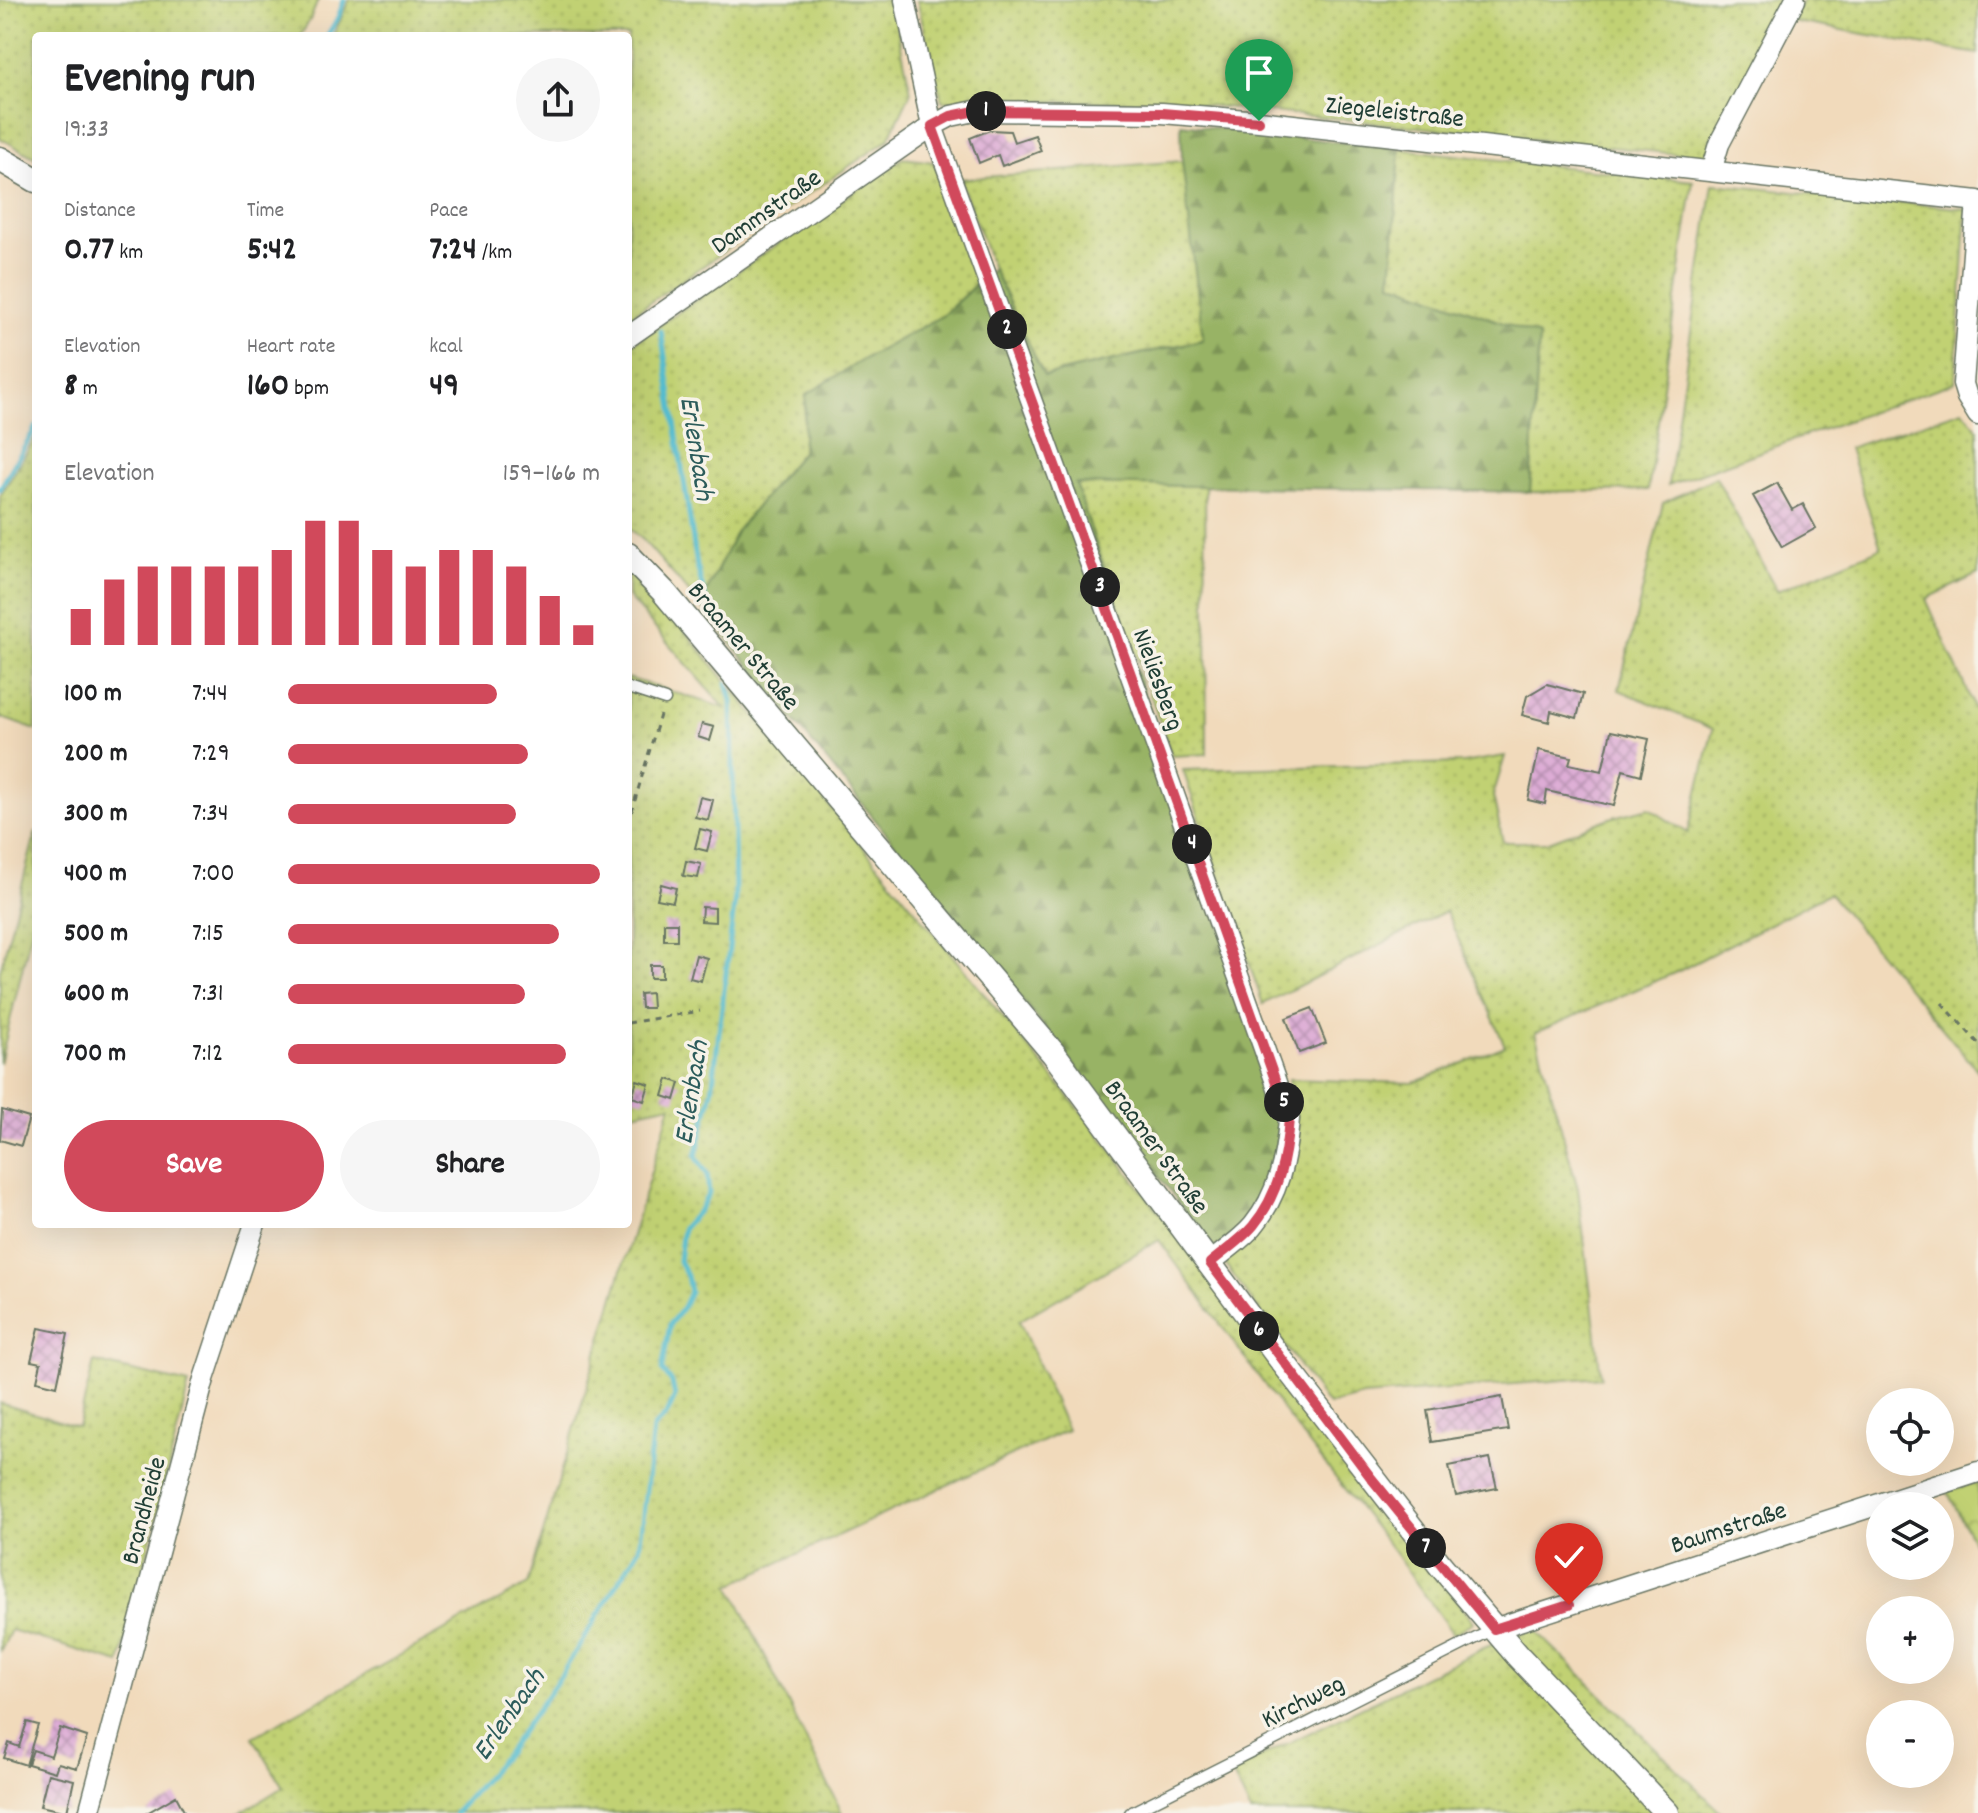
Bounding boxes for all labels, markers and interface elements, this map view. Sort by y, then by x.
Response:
pin [1225,39,1293,121]
text: Evening run [64,50,255,113]
icon: arrive [1237,51,1281,95]
button: share [516,58,600,142]
street label: Ziegeleistraße [1324,88,1466,139]
pin: 1 [966,91,1006,131]
text: 1 [984,95,988,126]
text: 19:33 [64,112,109,149]
street label: Dammstraße [704,161,830,265]
text: Distance [64,196,136,227]
text: Time [247,196,284,227]
text: Pace [429,196,468,227]
text: 0.77 [64,227,114,276]
text: 5:42 [247,227,297,276]
text: 7:24 [429,227,477,276]
text: km [114,238,143,269]
text: /km [477,238,512,269]
pin: 2 [987,309,1027,349]
text: 2 [1002,313,1012,344]
text: Elevation [64,332,141,363]
text: Heart rate [247,332,336,363]
text: kcal [429,332,463,363]
text: 8 [64,363,78,412]
text: 160 [247,363,289,412]
text: 49 [429,363,459,412]
text: m [78,374,98,405]
text: bpm [289,374,329,405]
water label: Erlenbach [666,394,722,505]
text: Elevation [64,456,154,493]
text: 159–166 m [502,456,600,493]
pin: 3 [1080,567,1120,607]
text: 3 [1095,571,1105,602]
street label: Braamer Straße [677,575,807,720]
street label: Nieliesberg [1121,624,1192,736]
text: 100 m [64,676,122,713]
text: 7:44 [192,676,228,713]
text: 200 m [64,736,128,773]
text: 7:29 [192,736,230,773]
text: 300 m [64,796,128,833]
text: 7:34 [192,796,229,833]
pin: 4 [1172,824,1212,864]
text: 4 [1187,828,1197,859]
text: 400 m [64,856,127,893]
text: 7:00 [192,856,235,893]
text: 500 m [64,916,128,953]
text: 7:15 [192,916,224,953]
text: 600 m [64,976,129,1013]
text: 7:31 [192,976,224,1013]
text: 700 m [64,1036,126,1073]
text: 7:12 [192,1036,223,1073]
water label: Erlenbach [666,1037,722,1147]
street label: Braamer Straße [1094,1073,1217,1223]
pin: 5 [1264,1082,1304,1122]
text: 5 [1279,1086,1289,1117]
button: Save [64,1120,324,1212]
button: Share [340,1120,600,1212]
pin: 6 [1239,1311,1279,1351]
text: 6 [1254,1315,1264,1346]
map controls [1866,1388,1954,1788]
button: locate [1866,1388,1954,1476]
street label: Brandheide [113,1453,178,1569]
button: layers [1866,1492,1954,1580]
street label: Baumstraße [1666,1493,1792,1565]
pin [1535,1523,1603,1605]
pin: 7 [1406,1528,1446,1568]
text: 7 [1422,1532,1430,1563]
icon: check [1547,1535,1591,1579]
button: + [1866,1596,1954,1684]
water label: Erlenbach [465,1661,558,1770]
street label: Kirchweg [1256,1667,1351,1740]
button: − [1866,1700,1954,1788]

